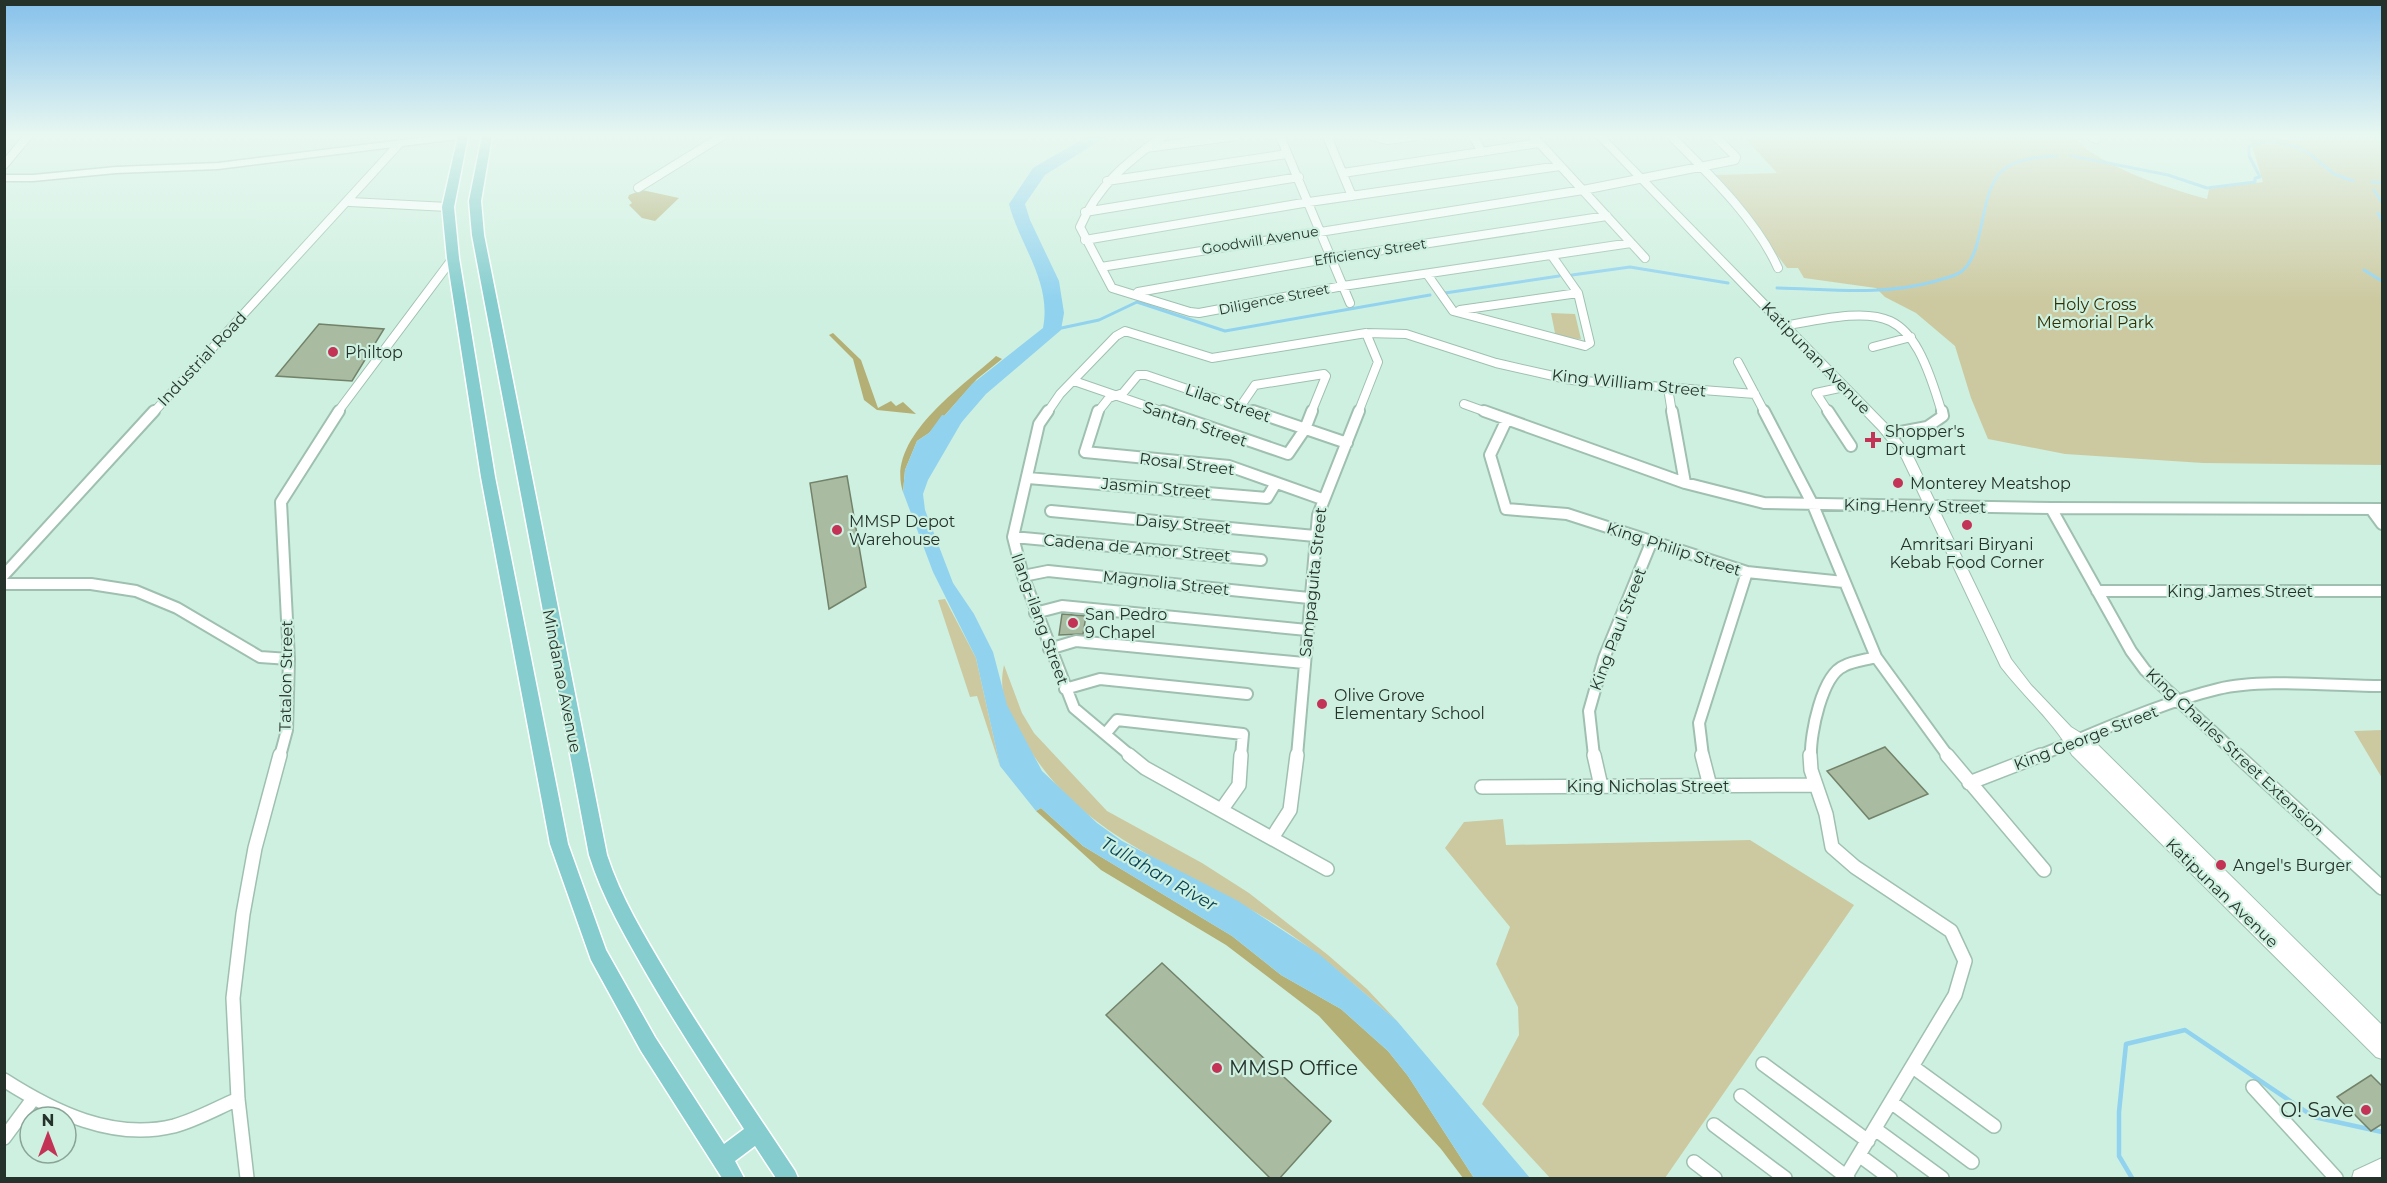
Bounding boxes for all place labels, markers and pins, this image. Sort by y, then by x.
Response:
place label: Philtop [345,343,403,362]
marker: Philtop [326,345,340,359]
place label: Shopper's Drugmart [1885,422,1966,459]
marker: Shopper's Drugmart [1866,433,1880,447]
place label: Monterey Meatshop [1910,474,2071,493]
marker: Monterey Meatshop [1891,476,1905,490]
place label: MMSP Depot Warehouse [849,512,956,549]
marker: Amritsari Biryani Kebab Food Corner [1960,518,1974,532]
marker: MMSP Depot Warehouse [830,523,844,537]
place label: Amritsari Biryani Kebab Food Corner [1889,535,2045,572]
place label: San Pedro 9 Chapel [1085,605,1167,642]
marker: San Pedro 9 Chapel [1066,616,1080,630]
place label: Olive Grove Elementary School [1334,686,1485,723]
marker: Olive Grove Elementary School [1315,697,1329,711]
place label: Angel's Burger [2233,856,2352,875]
marker: Angel's Burger [2214,858,2228,872]
place label: MMSP Office [1229,1056,1358,1080]
marker: MMSP Office [1210,1061,1224,1075]
place label: O! Save [2280,1098,2354,1122]
marker: O! Save [2359,1103,2373,1117]

